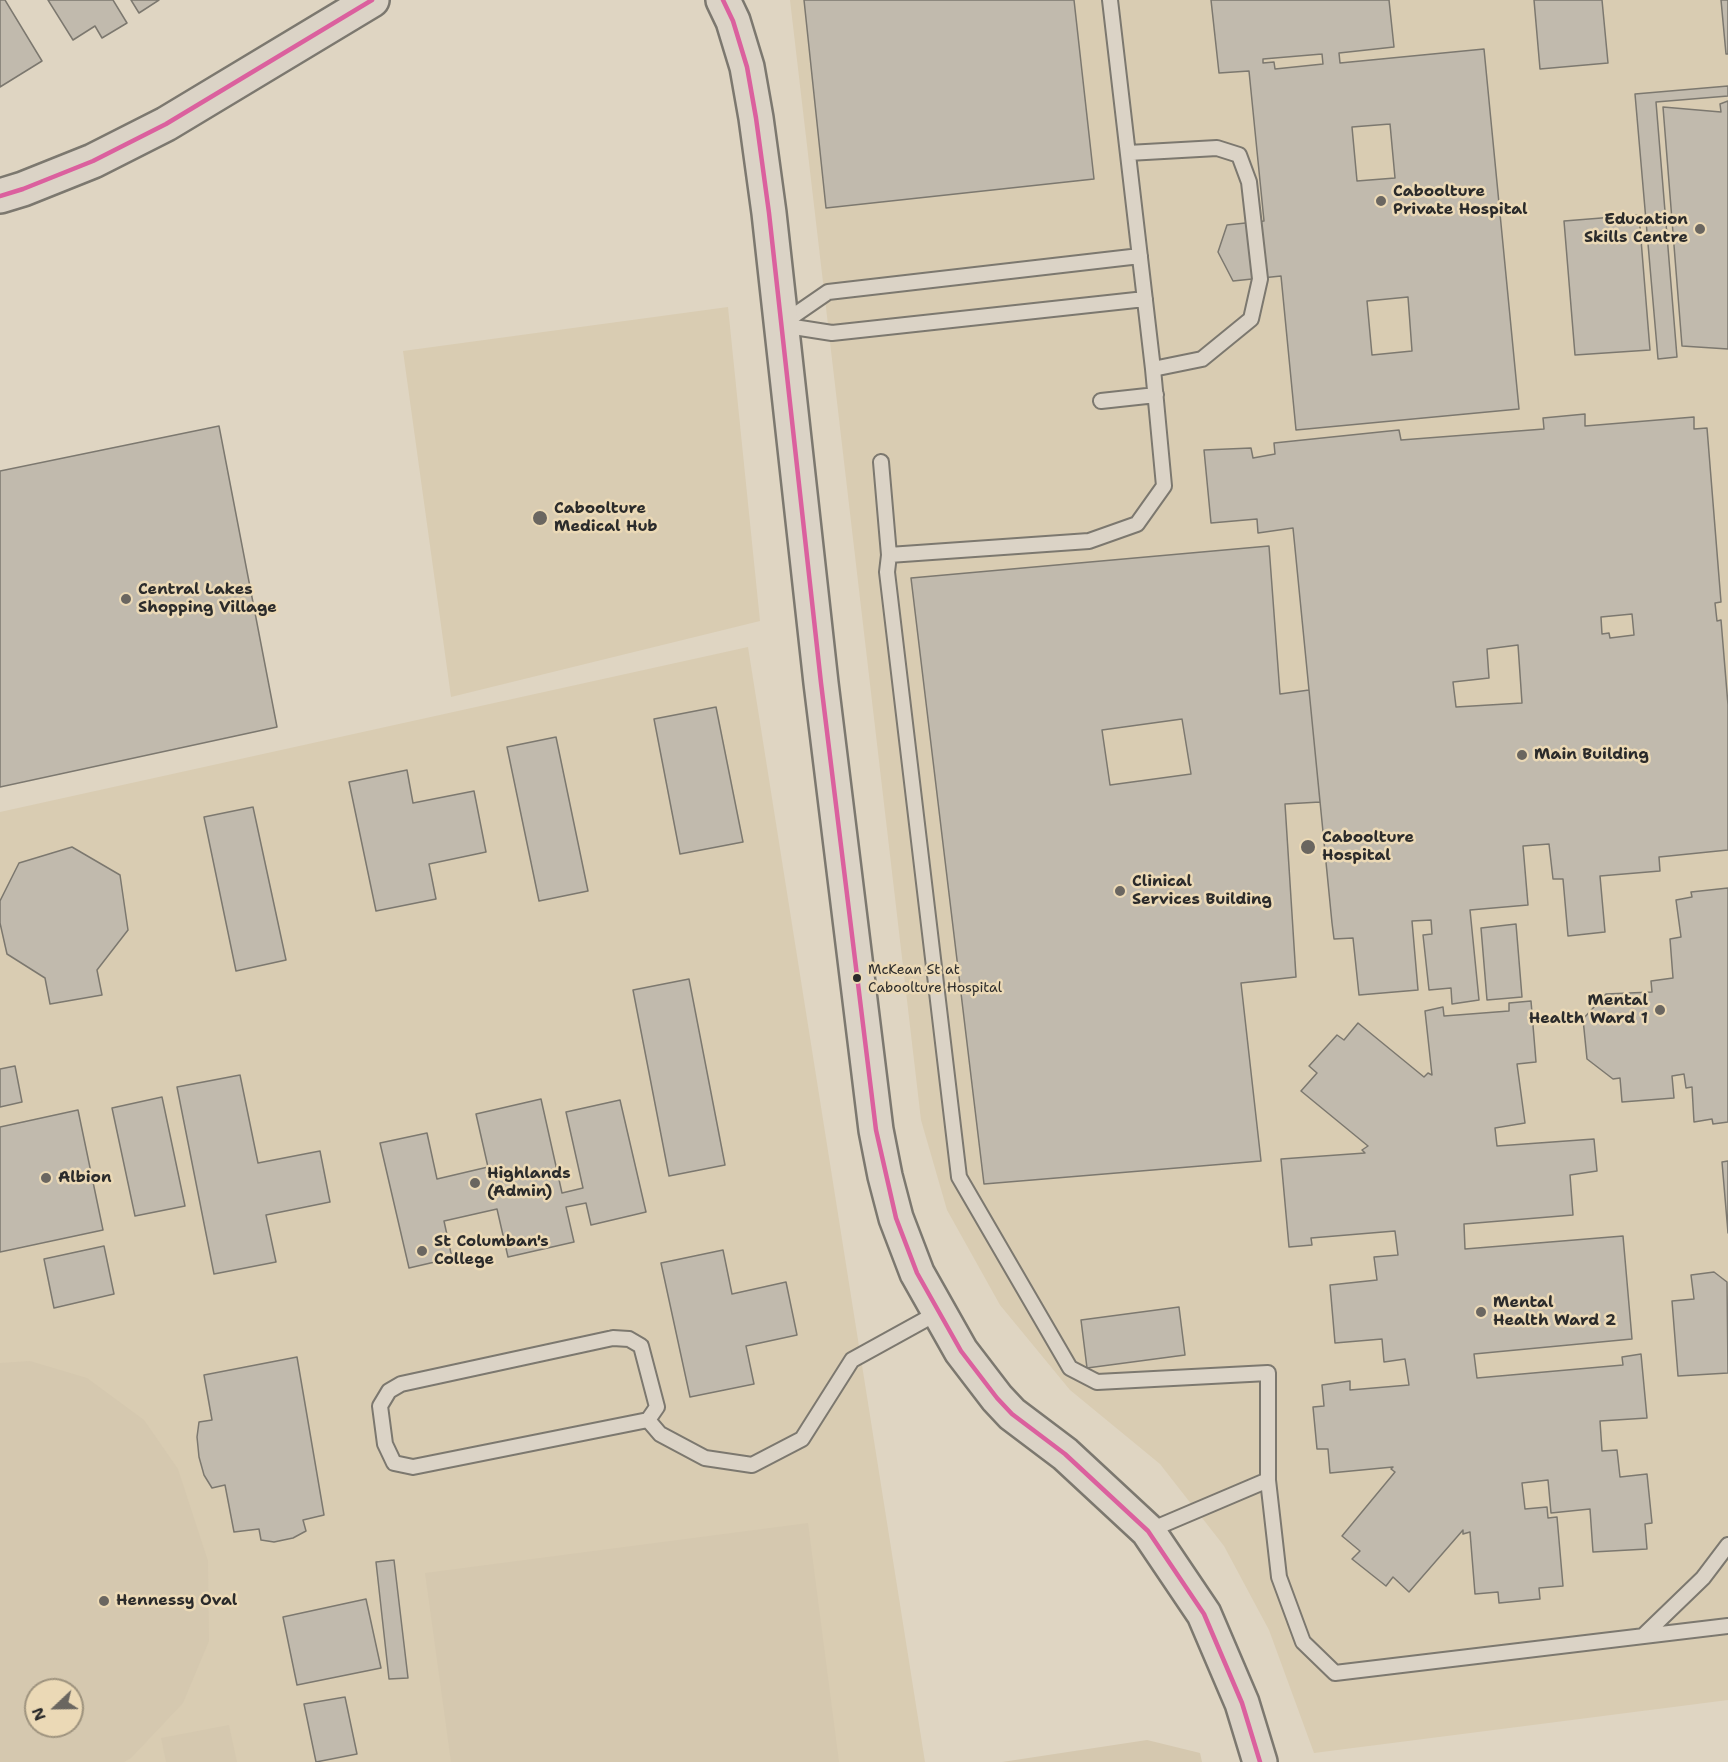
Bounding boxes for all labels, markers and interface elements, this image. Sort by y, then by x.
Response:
place label: Caboolture Private Hospital [1393,182,1528,220]
marker: Caboolture Private Hospital [1374,194,1388,208]
place label: Education Skills Centre [1584,210,1688,248]
marker: Education Skills Centre [1693,222,1707,236]
place label: Caboolture Medical Hub [554,499,658,537]
marker: Caboolture Medical Hub [531,509,549,527]
place label: Central Lakes Shopping Village [138,580,277,618]
marker: Central Lakes Shopping Village [119,592,133,606]
place label: Main Building [1534,745,1649,765]
marker: Main Building [1515,748,1529,762]
place label: Caboolture Hospital [1322,828,1414,866]
marker: Caboolture Hospital [1299,838,1317,856]
place label: Clinical Services Building [1132,872,1272,910]
marker: Clinical Services Building [1113,884,1127,898]
place label: McKean St at Caboolture Hospital [868,962,1002,994]
marker: McKean St at Caboolture Hospital [851,972,863,984]
place label: Mental Health Ward 1 [1529,991,1648,1029]
marker: Mental Health Ward 1 [1653,1003,1667,1017]
place label: Highlands (Admin) [487,1164,571,1202]
place label: Albion [58,1168,112,1188]
marker: Albion [39,1171,53,1185]
marker: Highlands (Admin) [468,1176,482,1190]
place label: St Columban's College [434,1232,549,1270]
marker: St Columban's College [415,1244,429,1258]
place label: Mental Health Ward 2 [1493,1293,1616,1331]
marker: Mental Health Ward 2 [1474,1305,1488,1319]
place label: Hennessy Oval [116,1591,237,1611]
marker: Hennessy Oval [97,1594,111,1608]
north arrow [24,1678,84,1738]
text: N [27,1704,51,1724]

